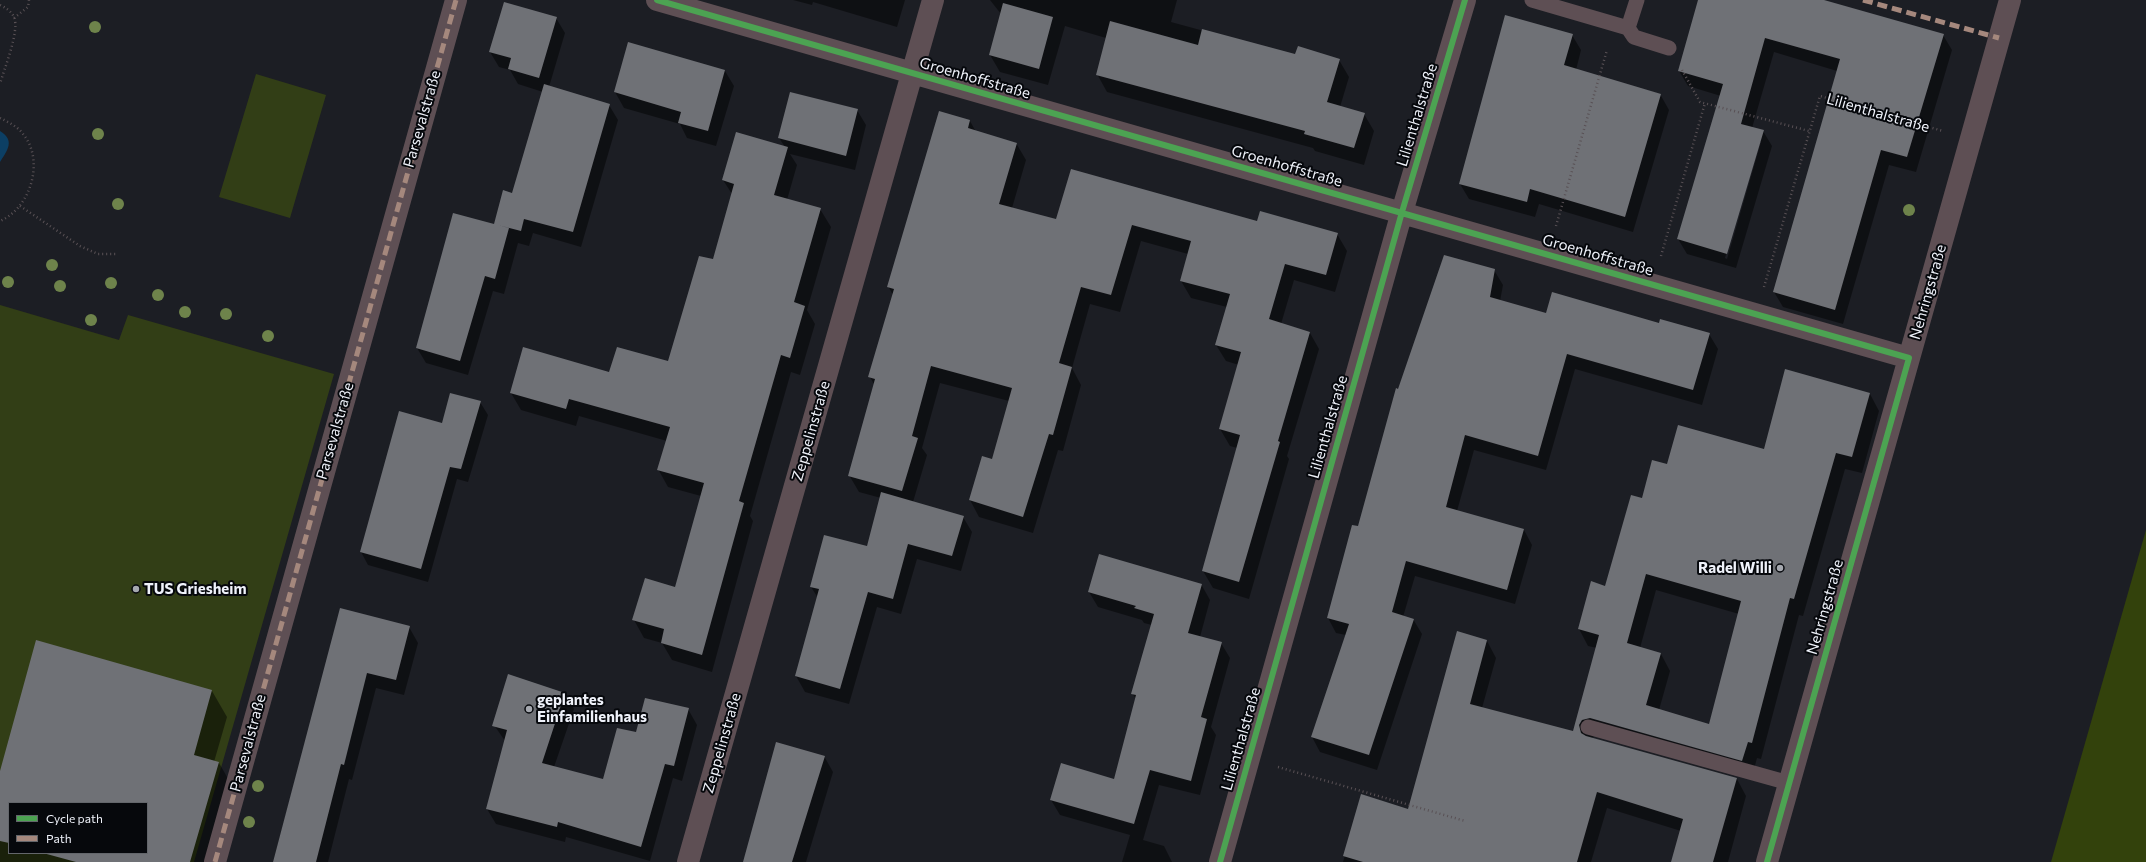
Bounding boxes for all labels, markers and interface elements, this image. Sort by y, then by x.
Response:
street label: Groenhoffstraße [917,54,1033,102]
street label: Lilienthalstraße [1393,61,1441,169]
street label: Parsevalstraße [400,68,444,170]
street label: Lilienthalstraße [1824,90,1932,136]
street label: Groenhoffstraße [1229,142,1345,190]
street label: Groenhoffstraße [1540,231,1656,279]
street label: Nehringstraße [1906,242,1950,342]
street label: Lilienthalstraße [1305,373,1351,481]
street label: Zeppelinstraße [788,379,834,483]
street label: Parsevalstraße [313,380,357,482]
street label: Nehringstraße [1803,557,1847,657]
place label: Radel Willi [1698,559,1772,577]
marker: Radel Willi [1775,563,1785,573]
place label: TUS Griesheim [144,580,247,598]
marker: TUS Griesheim [131,584,141,594]
street label: Lilienthalstraße [1218,685,1264,793]
place label: geplantes Einfamilienhaus [537,691,647,726]
street label: Zeppelinstraße [699,691,745,795]
street label: Parsevalstraße [226,692,270,794]
marker: geplantes Einfamilienhaus [524,704,534,714]
legend [8,802,148,854]
text: Cycle path [46,811,103,825]
text: Path [46,831,72,845]

